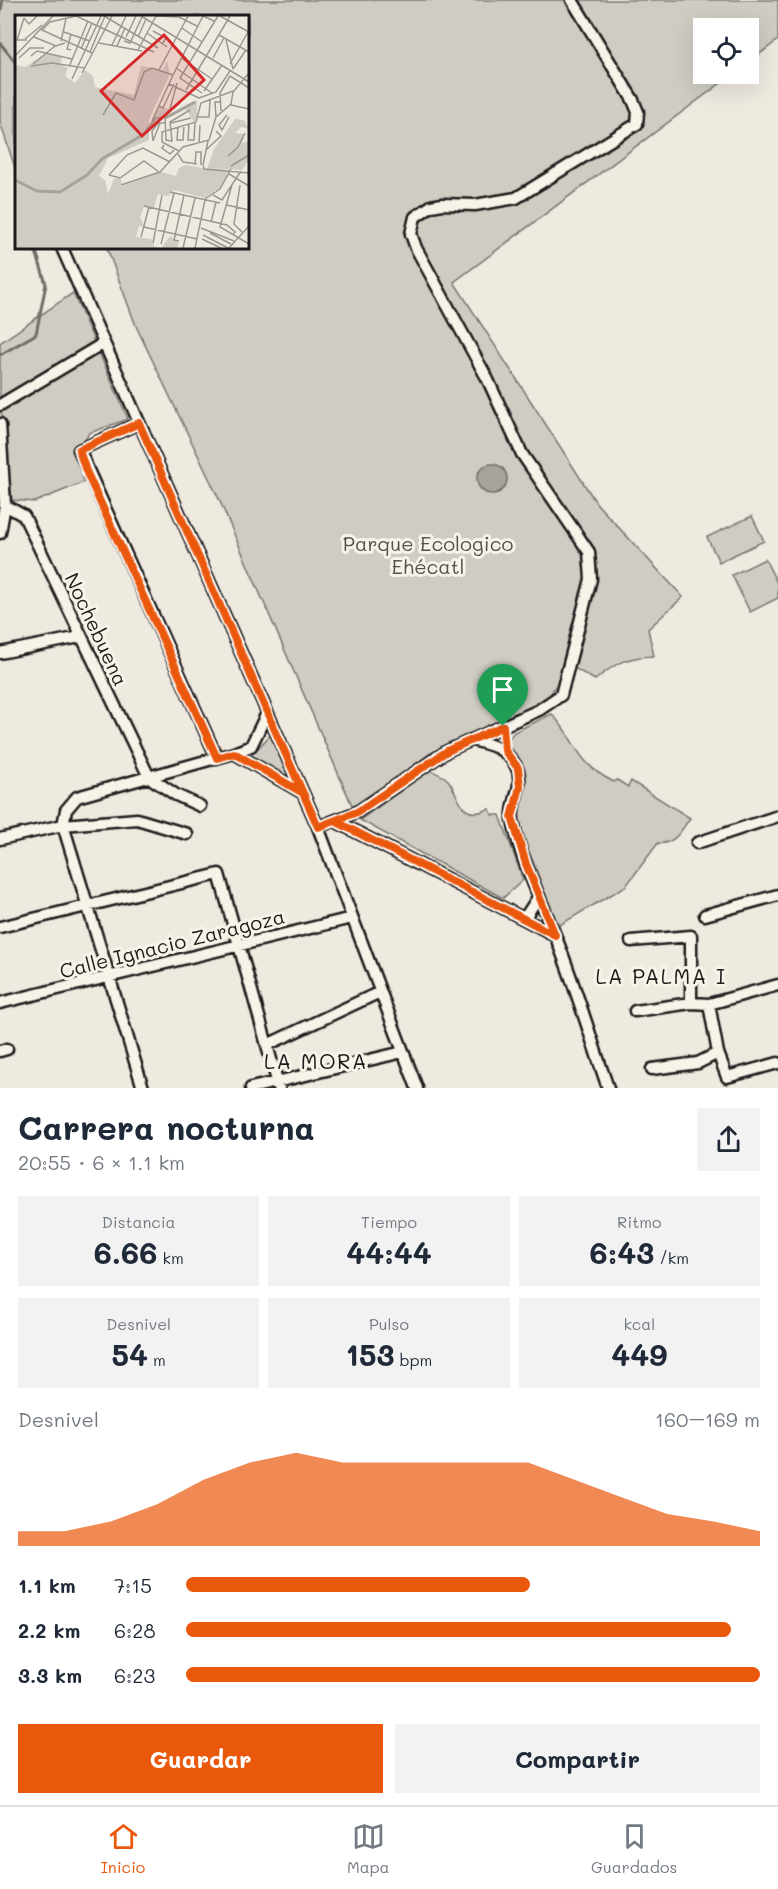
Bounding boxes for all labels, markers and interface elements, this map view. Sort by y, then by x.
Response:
inset map [15,15,249,249]
map controls [693,18,759,84]
button: locate [693,18,759,84]
park label: Parque Ecologico Ehécatl [343,530,513,579]
street label: Nochebuena [60,568,134,690]
pin [477,664,528,726]
icon: arrive [486,673,519,706]
street label: Calle Ignacio Zaragoza [57,902,287,984]
district label: LA PALMA I [595,962,727,989]
district label: LA MORA [264,1047,368,1074]
text: Carrera nocturna [18,1105,315,1148]
button: share [697,1108,760,1171]
text: 20:55 · 6 × 1.1 km [18,1149,185,1175]
text: Distancia [102,1211,176,1232]
text: Tiempo [361,1211,417,1232]
text: Ritmo [617,1211,662,1232]
text: 6.66 [94,1232,157,1272]
text: 44:44 [346,1232,432,1272]
text: 6:43 [590,1232,654,1272]
text: km [157,1247,184,1268]
text: /km [654,1247,689,1268]
text: Desnivel [106,1313,171,1334]
text: Pulso [369,1313,409,1334]
text: kcal [623,1313,655,1334]
text: 54 [111,1334,148,1374]
text: 153 [346,1334,394,1374]
text: 449 [611,1334,667,1374]
text: m [148,1349,166,1370]
text: bpm [394,1349,432,1370]
text: Desnivel [18,1406,99,1432]
text: 160–169 m [655,1406,760,1432]
text: 1.1 km [18,1572,76,1598]
text: 7:15 [114,1572,152,1598]
text: 2.2 km [18,1617,80,1643]
text: 6:28 [114,1617,156,1643]
text: 3.3 km [18,1662,82,1688]
text: 6:23 [114,1662,155,1688]
button: Guardar [18,1724,383,1793]
button: Compartir [395,1724,760,1793]
tab: Inicio [101,1820,145,1877]
tab: Mapa [347,1820,389,1877]
tab: Guardados [591,1820,677,1877]

